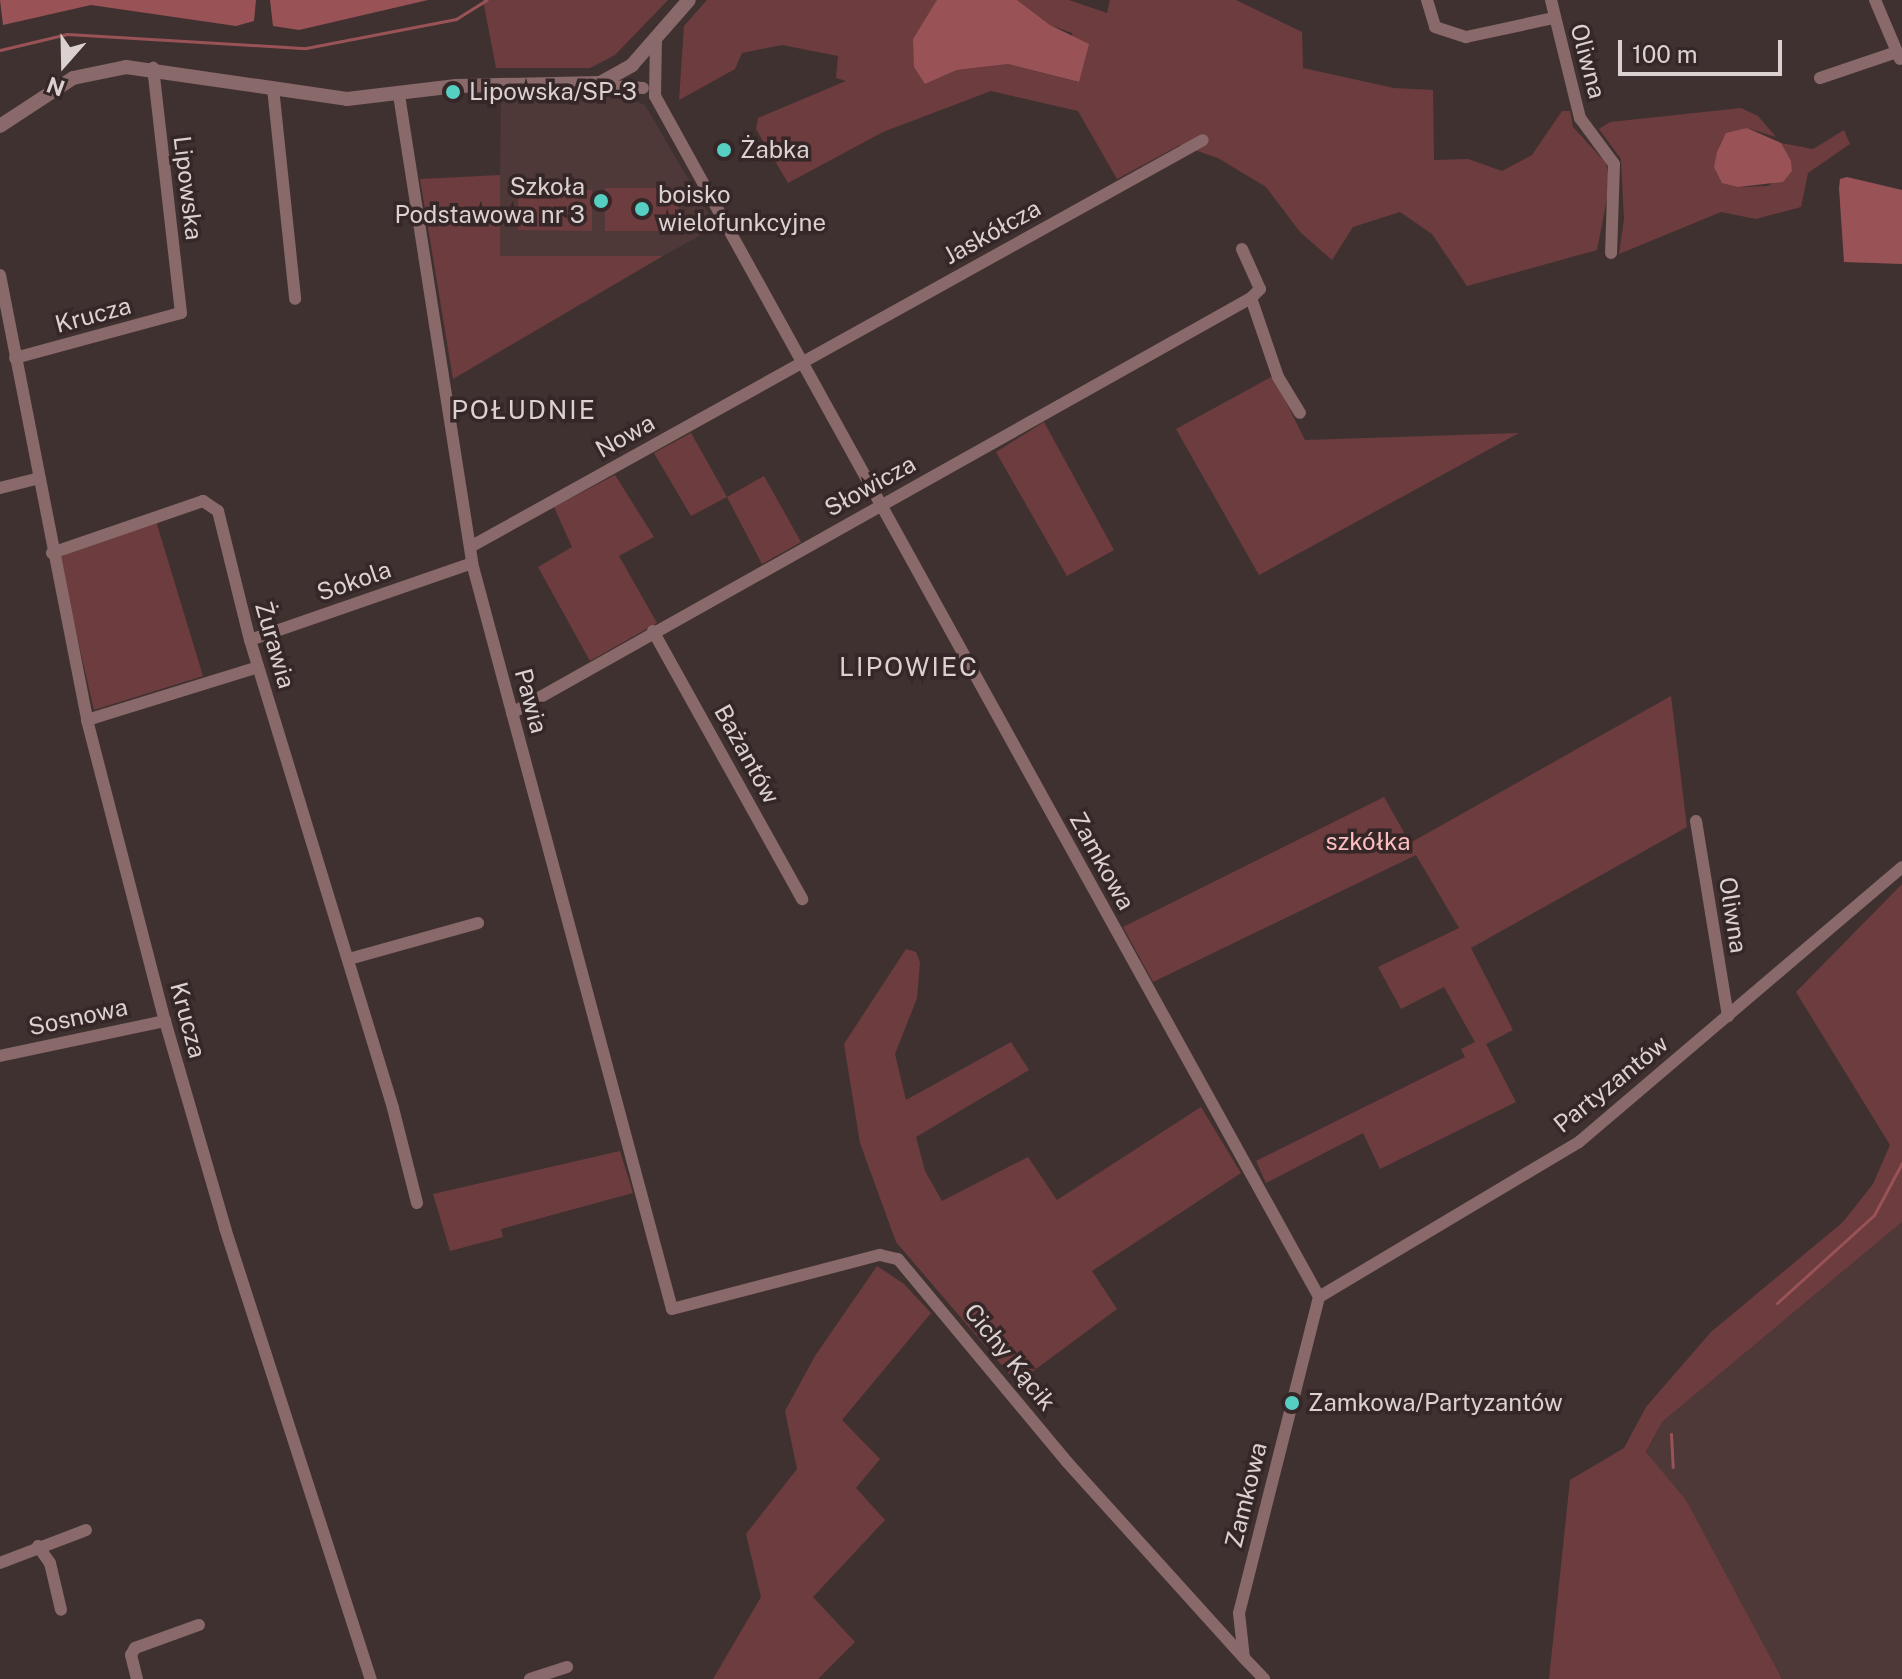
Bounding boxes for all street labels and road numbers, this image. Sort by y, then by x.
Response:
street label: Oliwna [1564,20,1612,102]
street label: Lipowska [167,134,209,242]
street label: Jaskółcza [938,194,1046,270]
street label: Krucza [52,291,134,339]
street label: Nowa [590,408,660,464]
street label: Słowicza [819,449,921,523]
street label: Sokola [313,555,395,607]
street label: Żurawia [249,598,301,692]
street label: Pawia [509,665,553,737]
street label: Bażantów [708,699,786,809]
street label: Zamkowa [1063,807,1141,915]
street label: Oliwna [1713,875,1753,955]
street label: Krucza [164,979,212,1061]
street label: Sosnowa [26,992,130,1042]
street label: Partyzantów [1548,1029,1674,1139]
street label: Cichy Kącik [958,1298,1062,1416]
street label: Zamkowa [1219,1439,1273,1551]

